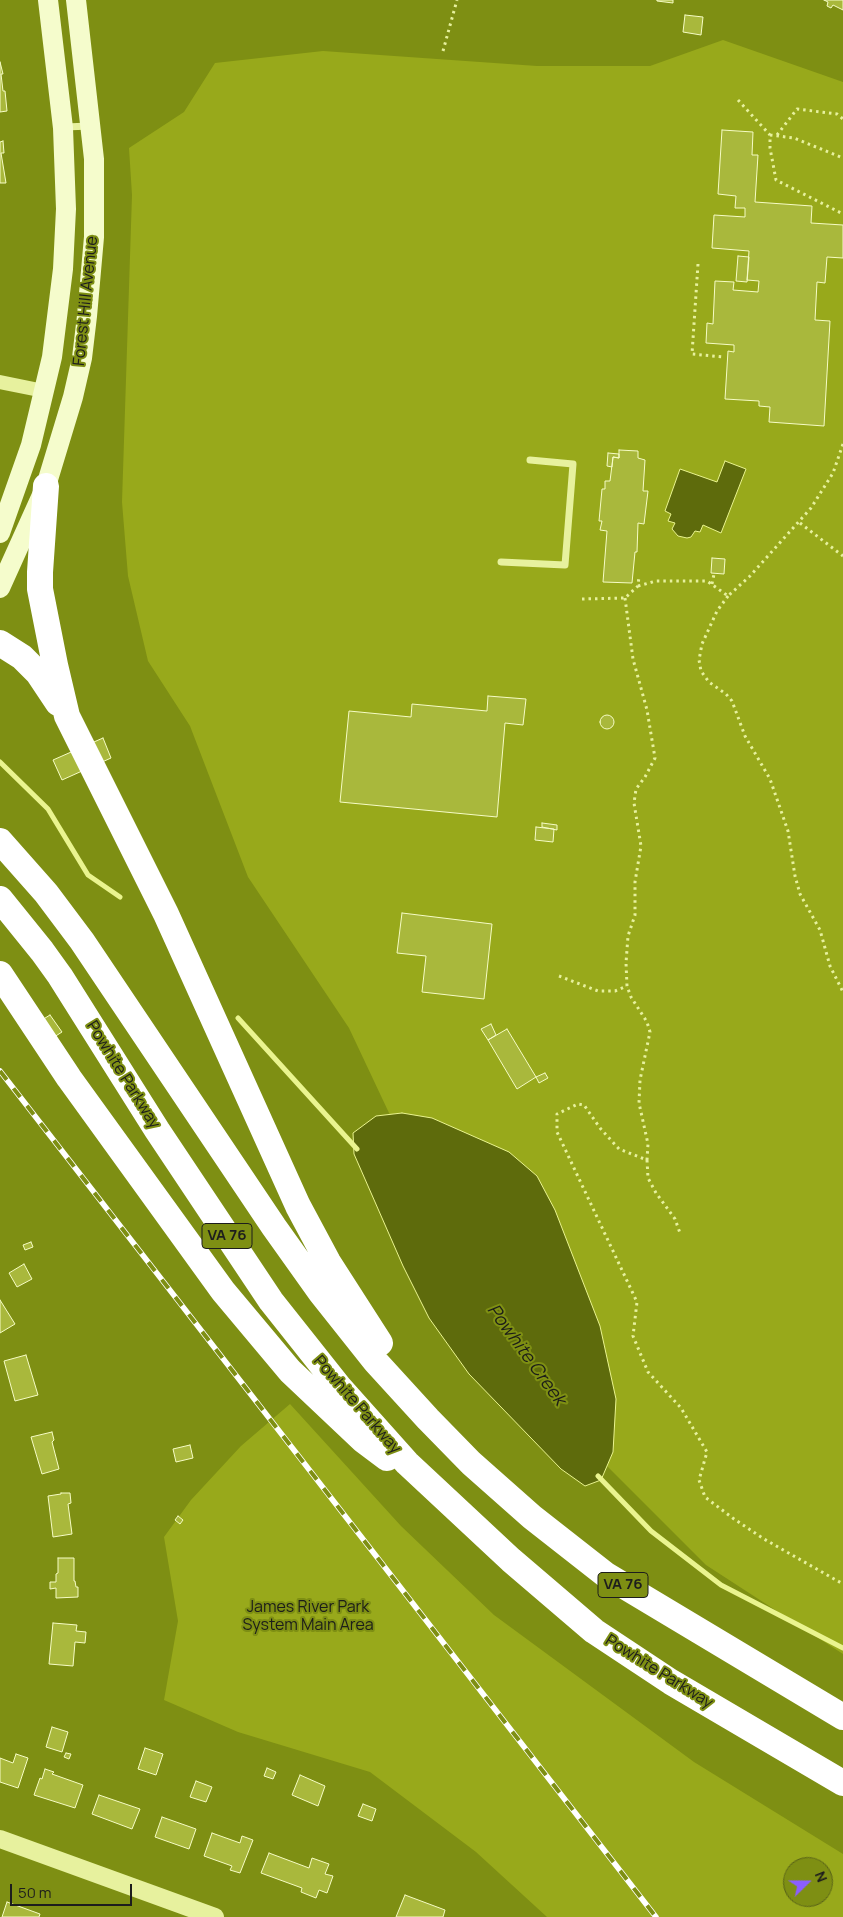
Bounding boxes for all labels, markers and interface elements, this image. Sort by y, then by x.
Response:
street label: Forest Hill Avenue [70,235,102,367]
street label: Powhite Parkway [82,1018,164,1132]
road number: VA 76 [202,1224,252,1248]
water label: Powhite Creek [482,1300,570,1410]
street label: Powhite Parkway [309,1352,405,1458]
road number: VA 76 [598,1572,648,1598]
park label: James River Park System Main Area [242,1598,374,1636]
street label: Powhite Parkway [602,1631,716,1713]
north arrow [783,1857,833,1907]
text: N [811,1868,832,1885]
scale bar [12,1874,135,1906]
text: 50 m [18,1882,52,1903]

